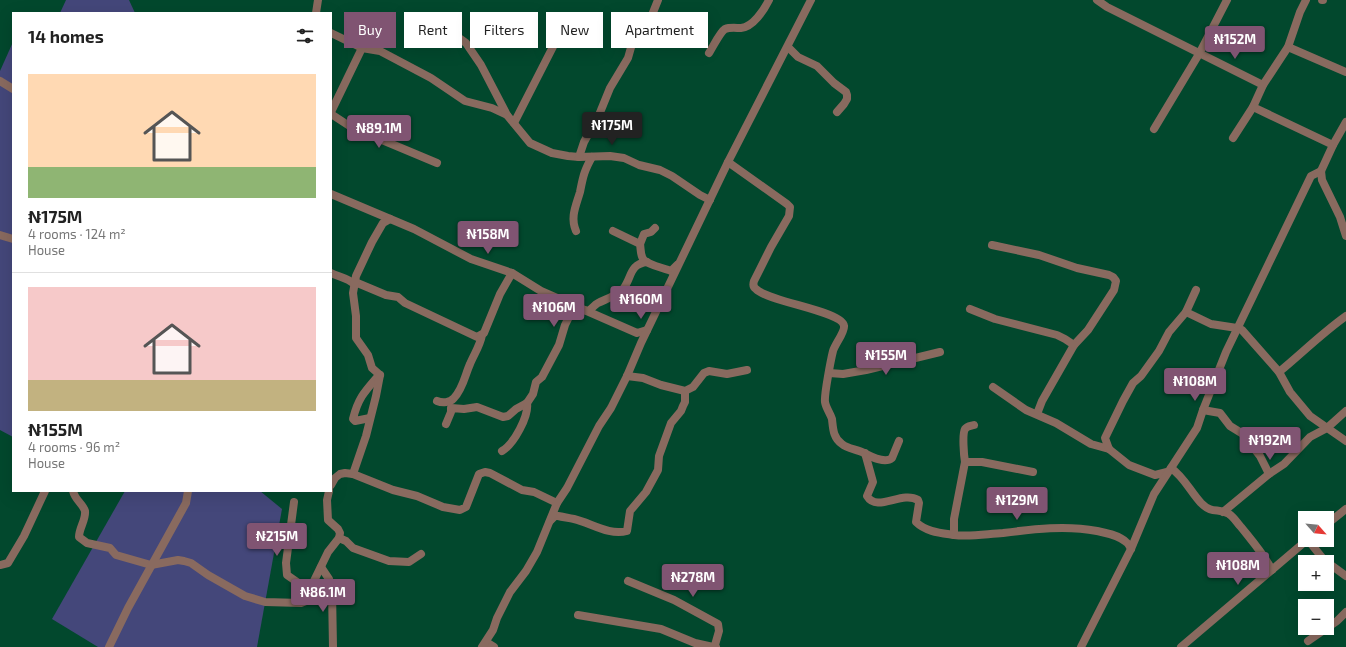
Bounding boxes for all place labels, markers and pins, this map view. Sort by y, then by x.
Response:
pin: ₦152M [1207,26,1263,60]
pin: ₦175M [584,112,640,146]
pin: ₦89.1M [346,115,412,149]
pin: ₦158M [460,221,516,255]
pin: ₦160M [613,286,669,320]
pin: ₦106M [526,294,582,328]
pin: ₦155M [858,342,914,376]
pin: ₦108M [1167,368,1223,402]
pin: ₦192M [1242,427,1298,461]
pin: ₦129M [989,487,1045,521]
pin: ₦215M [249,523,305,557]
pin: ₦108M [1210,552,1266,586]
pin: ₦278M [665,564,721,598]
pin: ₦86.1M [290,579,356,613]

